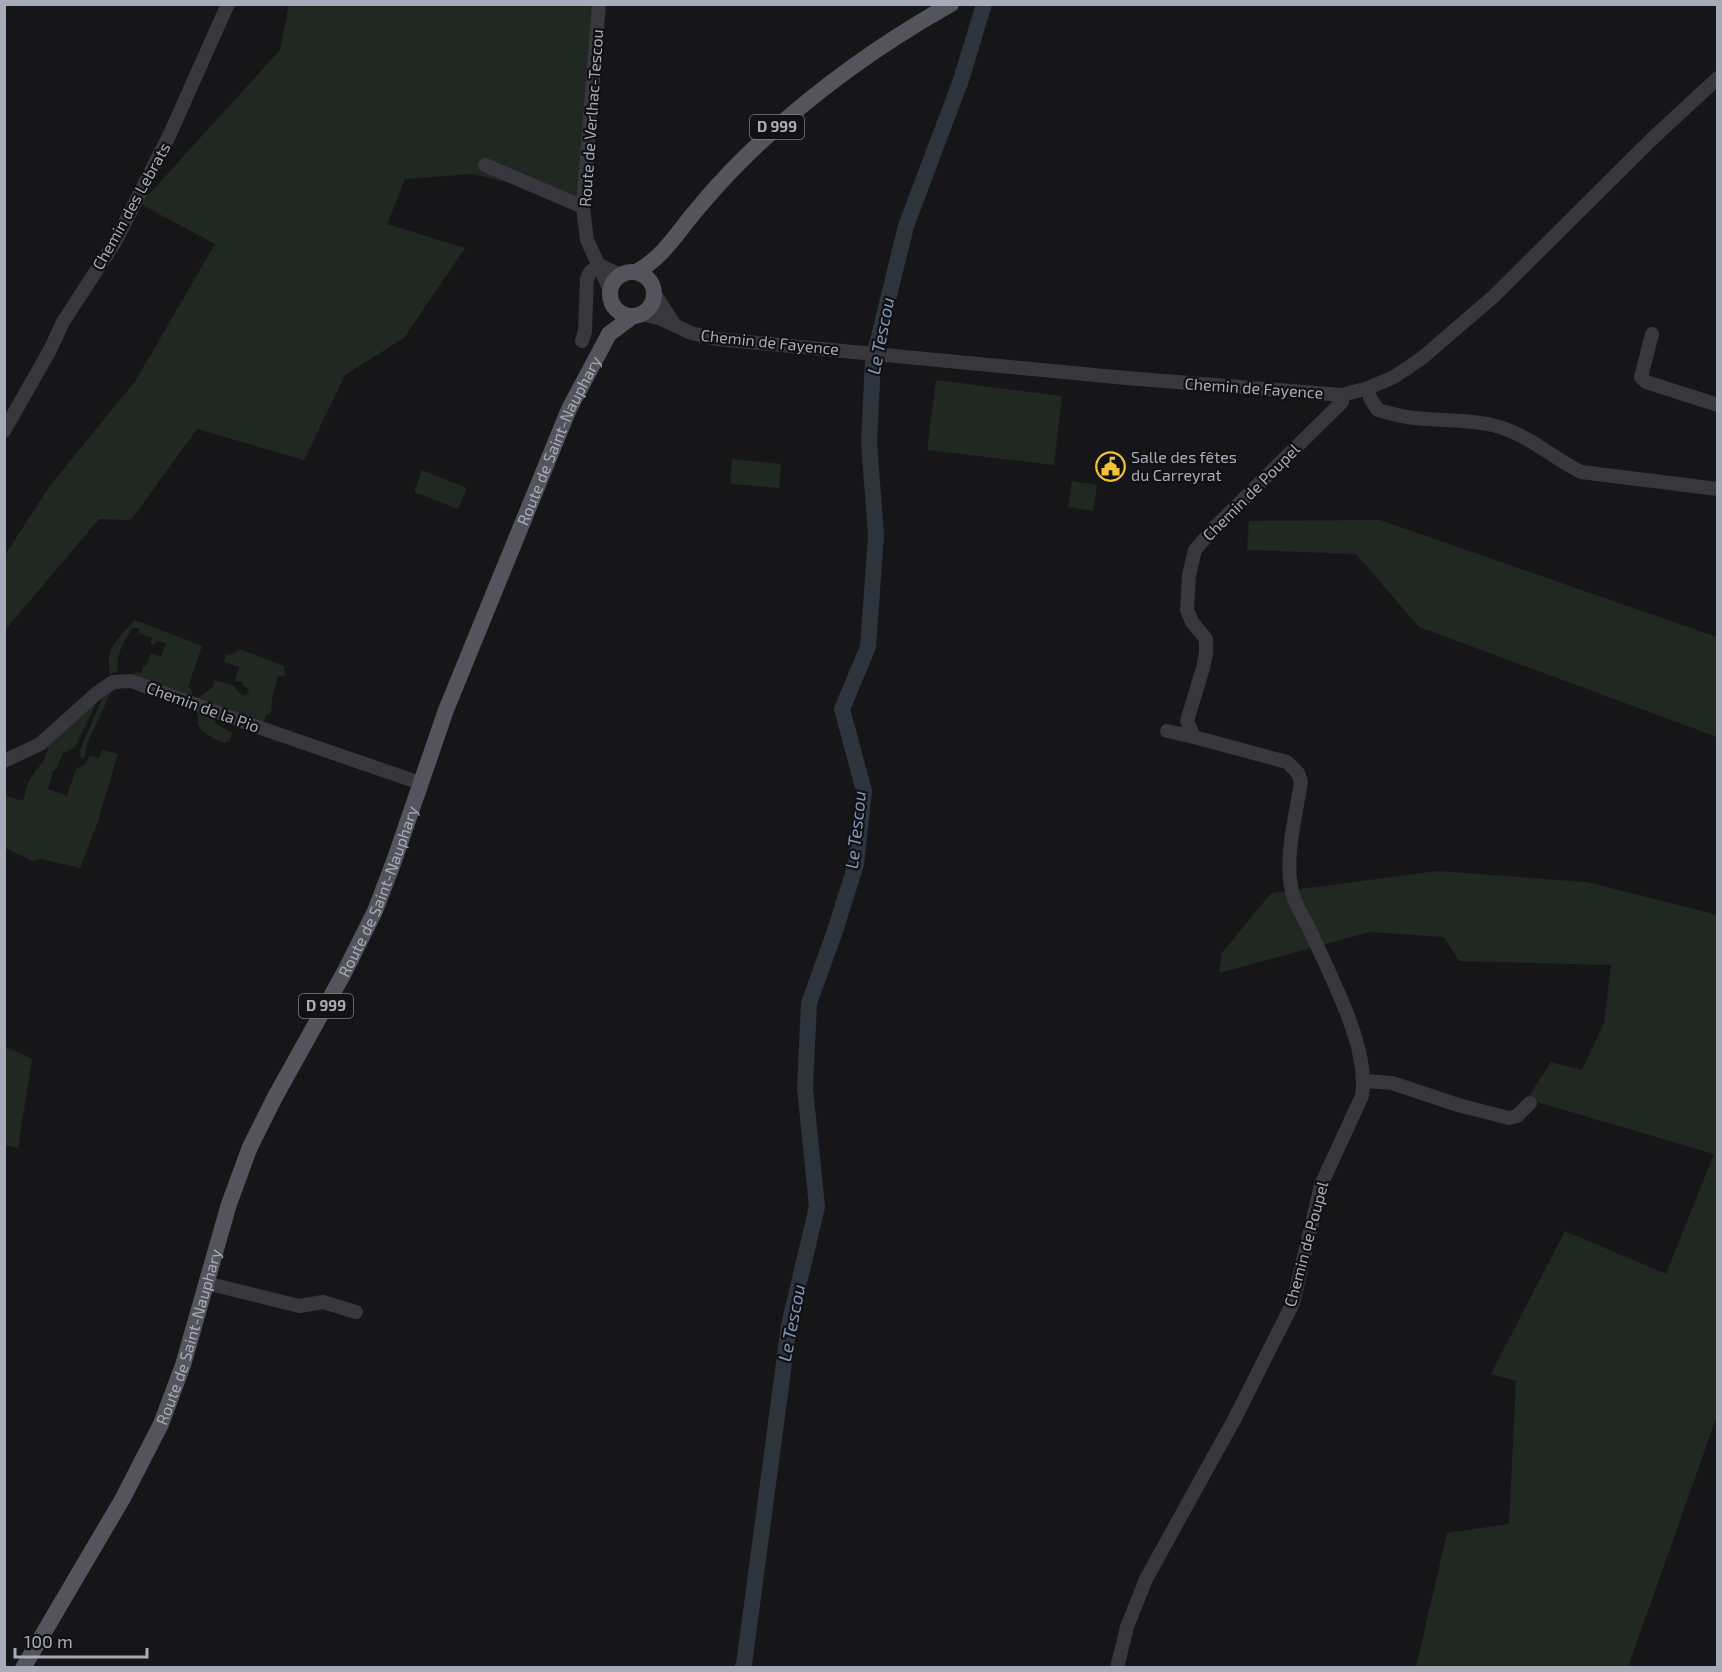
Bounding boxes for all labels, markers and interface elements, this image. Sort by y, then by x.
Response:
street label: Route de Verlhac-Tescou [575,28,606,207]
road number: D 999 [750,115,804,139]
street label: Chemin des Lebrats [88,139,173,273]
water label: Le Tescou [862,295,898,376]
street label: Chemin de Fayence [700,325,840,358]
street label: Route de Saint-Nauphary [513,352,605,528]
street label: Chemin de Fayence [1184,373,1324,402]
street label: Chemin de Poupel [1198,439,1303,544]
place label: Salle des fêtes du Carreyrat [1131,447,1237,484]
public building icon: Salle des fêtes du Carreyrat [1094,450,1126,482]
street label: Chemin de la Pio [144,677,262,736]
water label: Le Tescou [840,790,870,870]
street label: Route de Saint-Nauphary [334,803,421,980]
road number: D 999 [299,994,353,1018]
street label: Chemin de Poupel [1280,1179,1331,1309]
street label: Route de Saint-Nauphary [152,1246,225,1427]
water label: Le Tescou [773,1282,809,1363]
scale bar [15,1621,147,1659]
text: 100 m [24,1630,73,1652]

